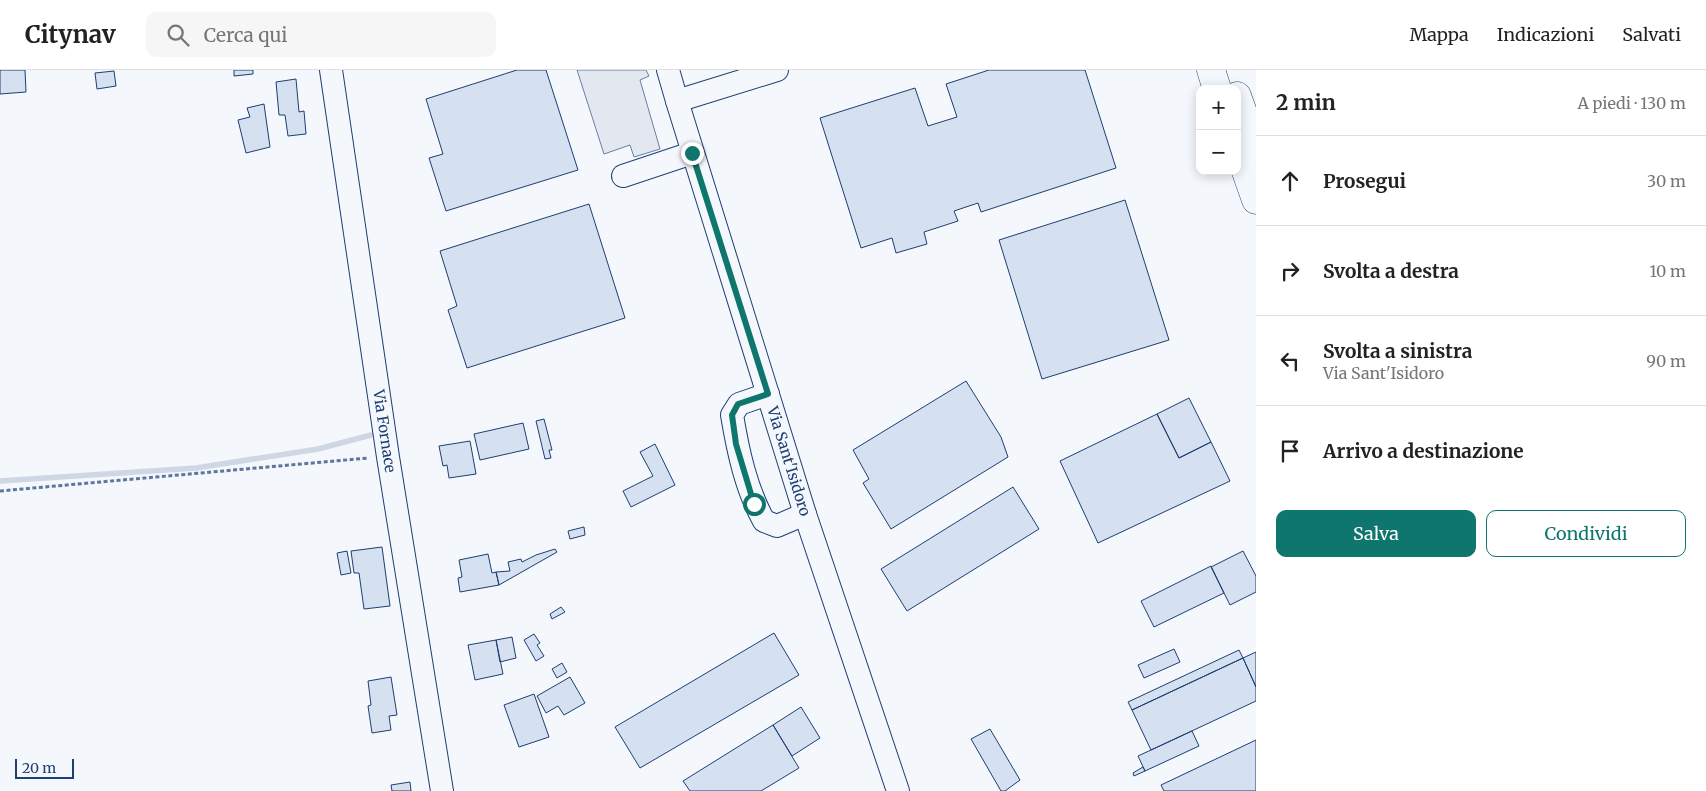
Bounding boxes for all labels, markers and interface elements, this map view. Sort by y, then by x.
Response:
search box [146,12,496,57]
text: Citynav [25,19,116,50]
icon: search [164,21,192,49]
text: Cerca qui [204,23,287,47]
text: Mappa [1409,23,1469,46]
text: Indicazioni [1497,23,1594,46]
text: Salvati [1622,23,1681,46]
map controls [1196,85,1241,175]
button: + [1196,85,1241,130]
text: 2 min [1276,89,1336,116]
text: A piedi · 130 m [1577,93,1686,113]
button: − [1196,130,1241,175]
route end [681,142,704,165]
icon: ahead [1276,167,1304,195]
text: Prosegui [1323,169,1406,193]
text: 30 m [1647,171,1686,191]
icon: right [1276,257,1304,285]
text: Svolta a destra [1323,259,1459,283]
text: 10 m [1649,261,1686,281]
text: Svolta a sinistra [1323,339,1472,363]
icon: left [1276,347,1304,375]
text: 90 m [1646,351,1686,371]
text: Via Sant'Isidoro [1323,363,1444,383]
street label: Via Fornace [369,387,400,474]
street label: Via Sant'Isidoro [763,403,815,519]
icon: arrive [1276,437,1304,465]
text: Arrivo a destinazione [1323,439,1523,463]
route start [743,493,766,516]
button: Salva [1276,510,1476,557]
button: Condividi [1486,510,1686,557]
scale bar [15,756,74,779]
text: 20 m [22,759,56,777]

